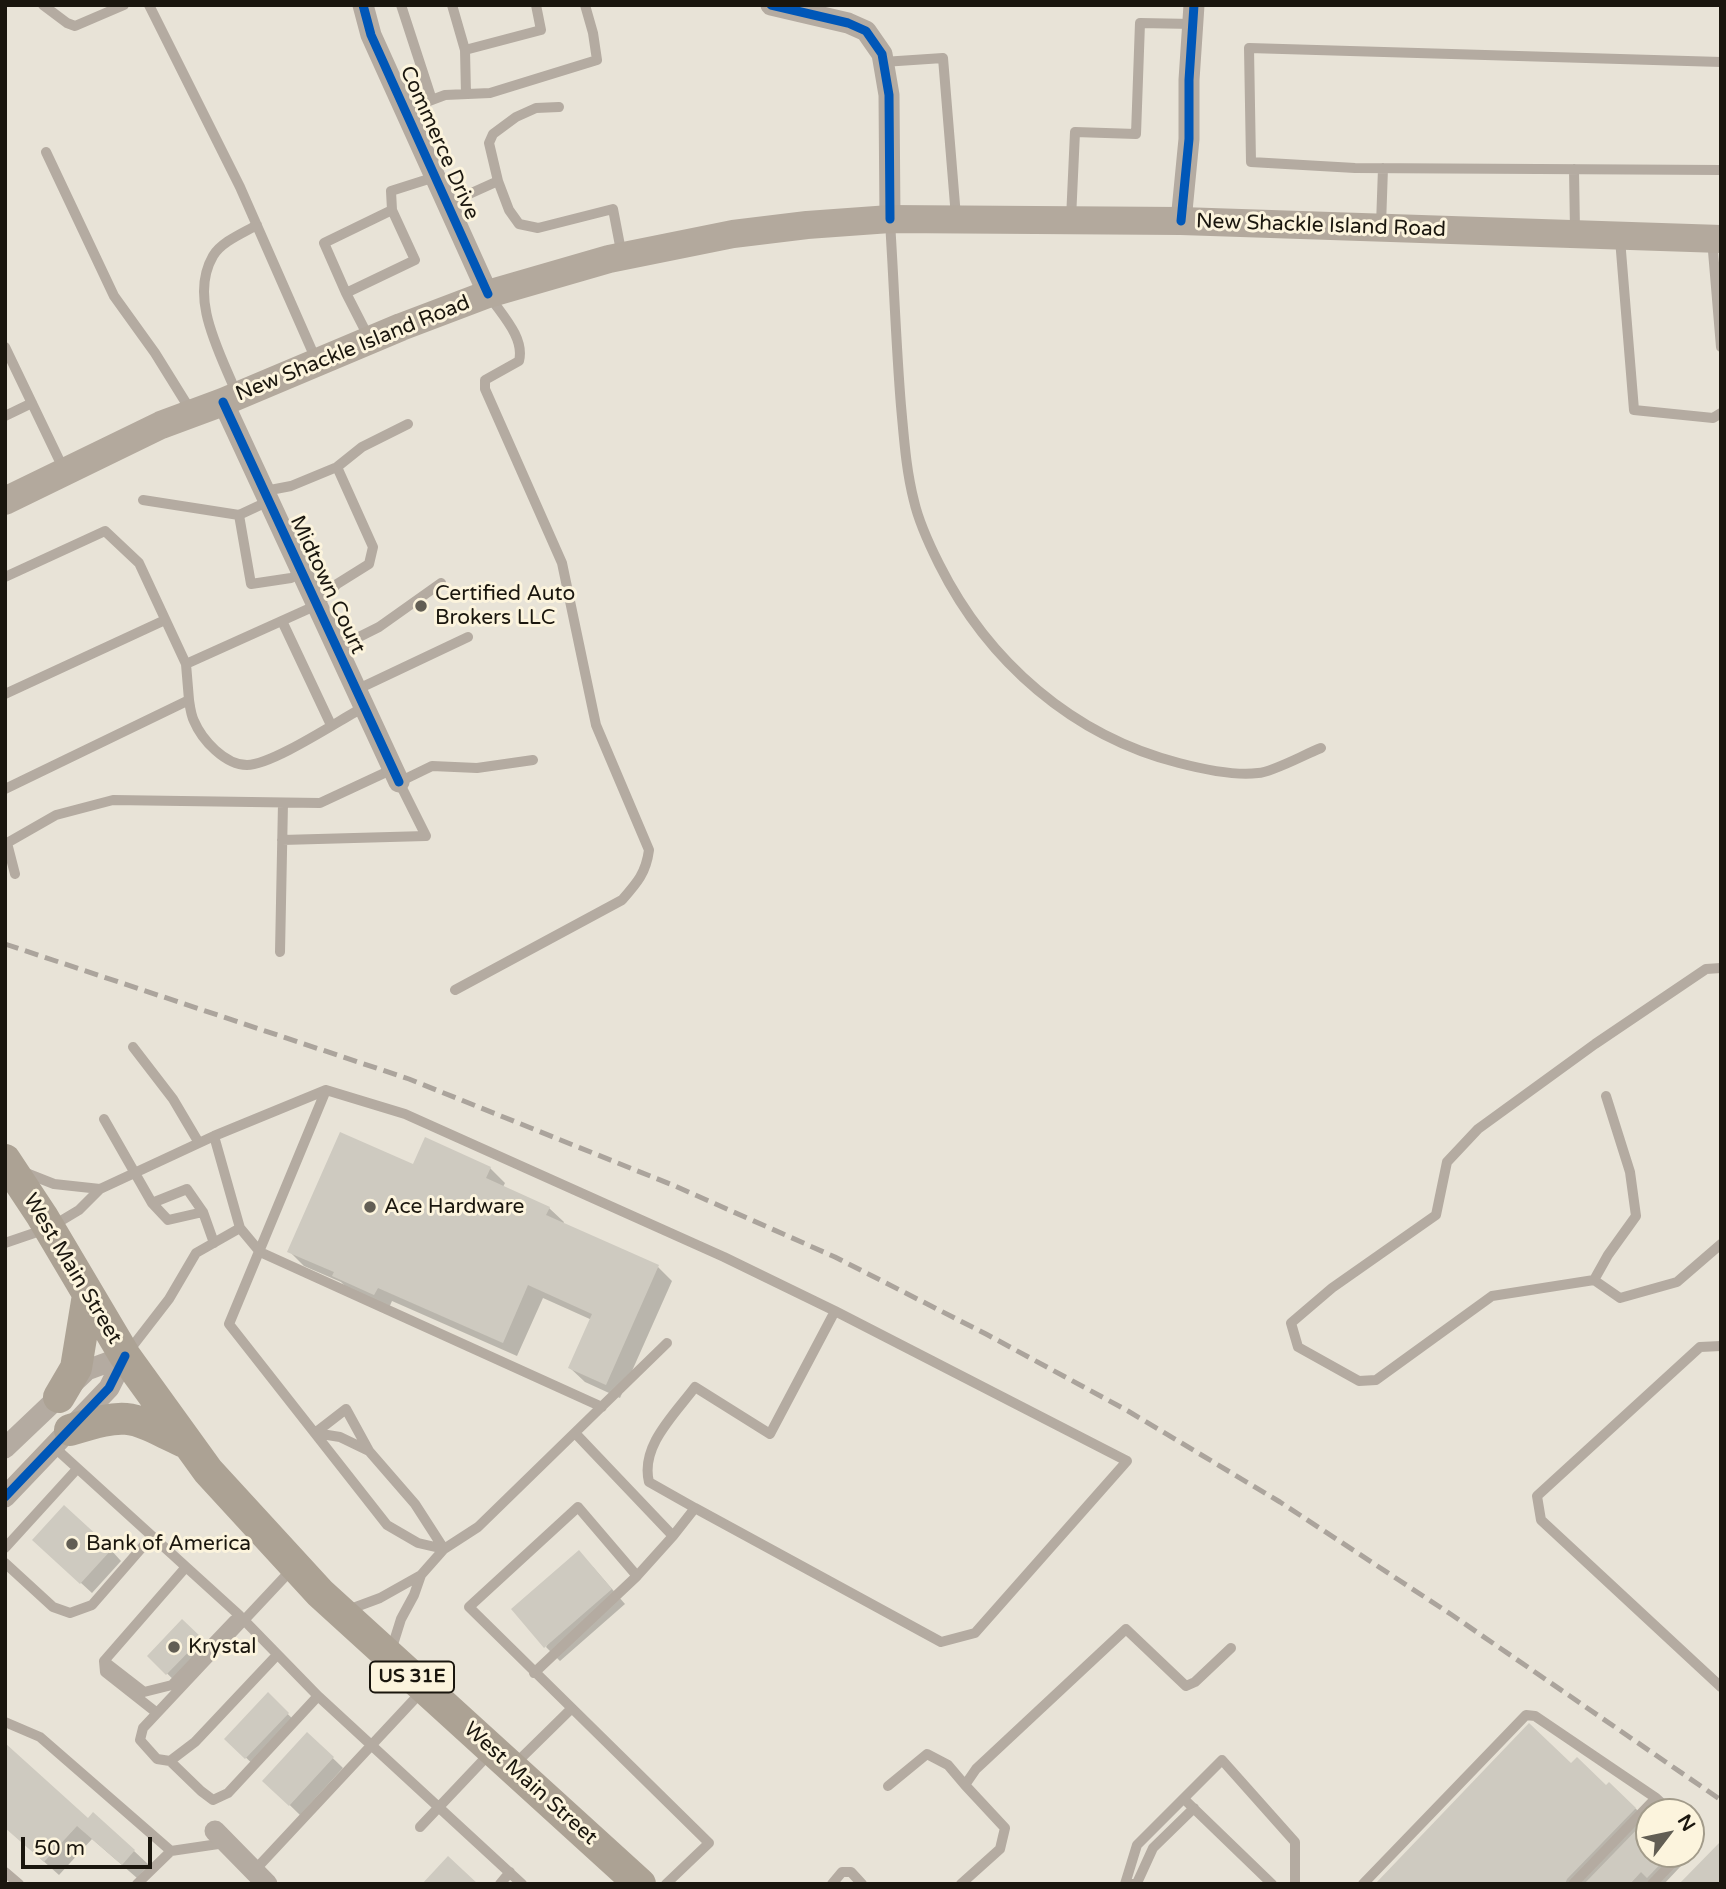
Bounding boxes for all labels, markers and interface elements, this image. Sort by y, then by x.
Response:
street label: Commerce Drive [394,62,484,224]
street label: New Shackle Island Road [1196,209,1446,243]
street label: New Shackle Island Road [232,290,474,408]
street label: Midtown Court [284,512,370,658]
place label: Certified Auto Brokers LLC [435,581,575,631]
marker: Certified Auto Brokers LLC [413,598,429,614]
street label: West Main Street [17,1189,127,1349]
place label: Ace Hardware [384,1194,524,1220]
marker: Ace Hardware [362,1199,378,1215]
place label: Bank of America [86,1531,251,1557]
marker: Bank of America [64,1536,80,1552]
place label: Krystal [188,1634,256,1660]
marker: Krystal [166,1639,182,1655]
road number: US 31E [370,1662,454,1693]
street label: West Main Street [458,1717,602,1851]
north arrow [1635,1798,1705,1868]
text: N [1673,1811,1699,1835]
scale bar [24,1822,156,1866]
text: 50 m [34,1836,85,1861]

